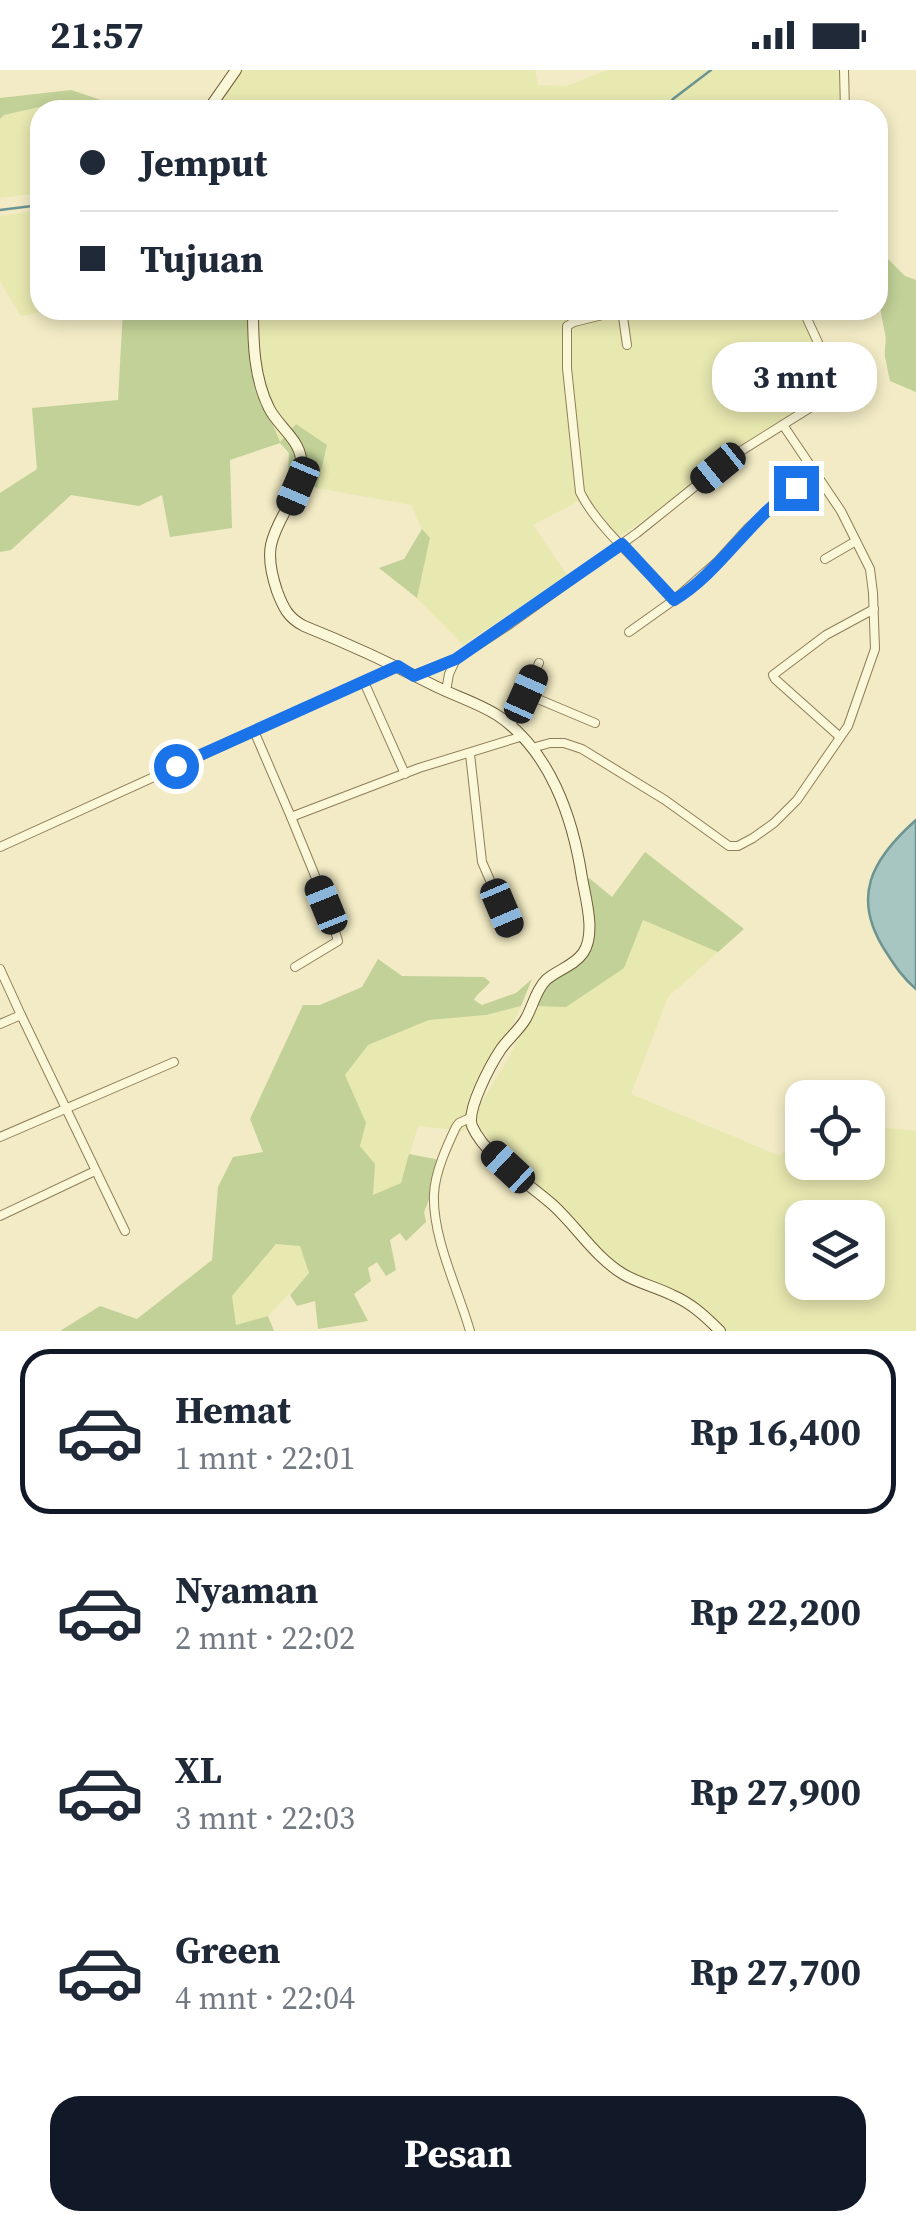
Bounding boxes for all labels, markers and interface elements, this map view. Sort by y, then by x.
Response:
text: 21:57 [50,9,144,61]
text: Jemput [140,137,267,189]
text: Tujuan [140,233,264,285]
callout: 3 mnt [714,343,878,413]
text: 3 mnt [752,355,837,399]
car [685,437,751,499]
car [272,453,324,519]
route end [774,466,819,511]
car [500,660,552,728]
route start [154,744,199,789]
car [301,872,351,938]
car [476,875,528,941]
map controls [785,1080,885,1300]
button: locate [785,1080,885,1180]
car [476,1136,540,1198]
button: layers [785,1200,885,1300]
text: Hemat [175,1384,291,1436]
icon: car [55,1387,145,1477]
text: Rp 16,400 [690,1406,861,1458]
text: 1 mnt · 22:01 [175,1436,355,1480]
text: Nyaman [175,1564,319,1616]
icon: car [55,1567,145,1657]
text: Rp 22,200 [690,1586,861,1638]
text: 2 mnt · 22:02 [175,1616,355,1660]
text: XL [175,1744,222,1796]
icon: car [55,1747,145,1837]
text: Rp 27,900 [690,1766,861,1818]
text: 3 mnt · 22:03 [175,1796,355,1840]
text: Green [175,1924,281,1976]
icon: car [55,1927,145,2017]
text: Rp 27,700 [690,1946,861,1998]
text: 4 mnt · 22:04 [175,1976,355,2020]
button: Pesan [50,2096,866,2211]

